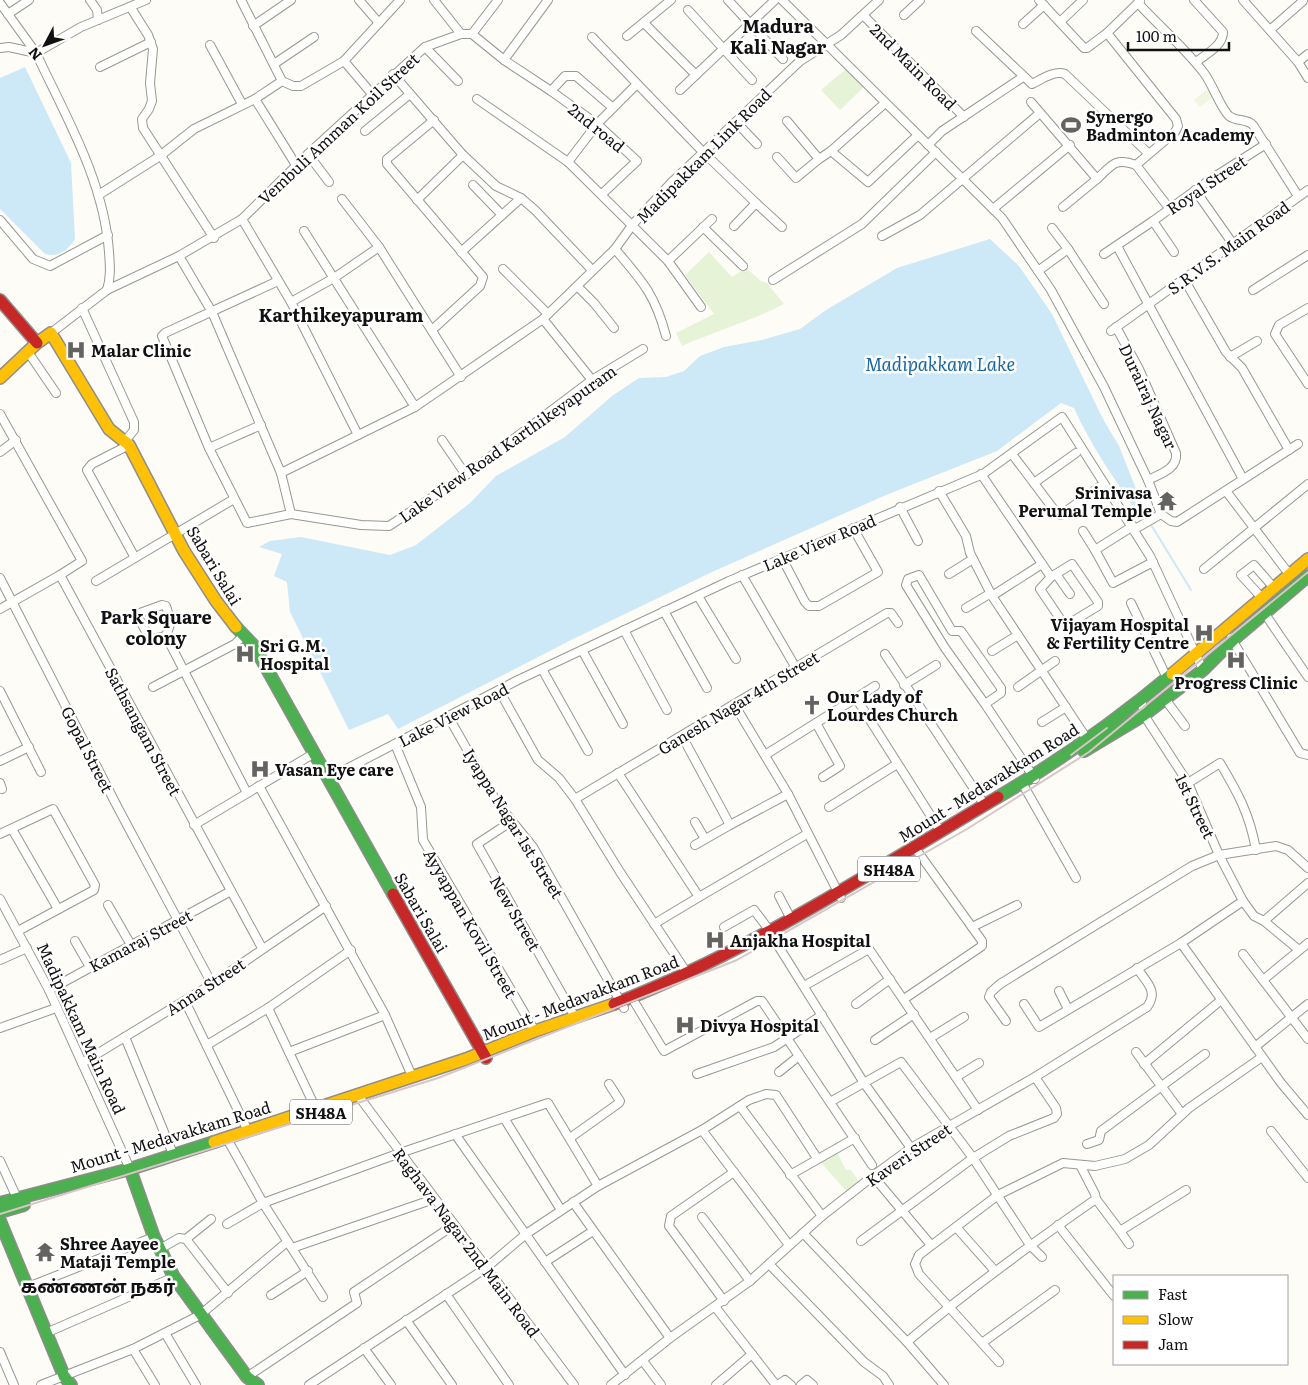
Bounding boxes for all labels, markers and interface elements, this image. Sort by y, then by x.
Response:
district label: Madura Kali Nagar [730,12,827,60]
street label: 2nd Main Road [865,17,963,115]
north arrow [20,20,70,70]
scale bar [1128,20,1229,52]
text: 100 m [1136,24,1177,47]
text: N [23,43,46,65]
street label: Vembuli Amman Koil Street [252,46,424,209]
street label: Madipakkam Link Road [630,82,776,228]
street label: 2nd road [564,97,631,157]
place label: Synergo Badminton Academy [1086,104,1255,146]
sports icon: Synergo Badminton Academy [1060,114,1082,136]
street label: Royal Street [1161,148,1251,220]
street label: S.R.V.S. Main Road [1162,194,1294,300]
district label: Karthikeyapuram [258,301,424,328]
place label: Malar Clinic [91,338,191,362]
hospital icon: Malar Clinic [65,339,87,361]
street label: Durairaj Nagar [1114,339,1184,453]
water label: Madipakkam Lake [865,350,1015,377]
street label: Lake View Road Karthikeyapuram [393,358,621,528]
place label: Srinivasa Perumal Temple [1018,480,1153,522]
temple icon: Srinivasa Perumal Temple [1156,490,1178,512]
street label: Lake View Road [759,507,879,577]
street label: Sabari Salai [182,521,248,609]
district label: Park Square colony [100,603,212,651]
place label: Vijayam Hospital & Fertility Centre [1046,612,1189,654]
hospital icon: Vijayam Hospital & Fertility Centre [1193,622,1215,644]
place label: Sri G.M. Hospital [260,633,329,675]
hospital icon: Sri G.M. Hospital [234,643,256,665]
street label: Ganesh Nagar 4th Street [653,644,824,760]
hospital icon: Progress Clinic [1225,649,1247,671]
street label: Sathsangam Street [100,662,188,800]
place label: Progress Clinic [1174,670,1298,694]
street label: Lake View Road [394,676,512,752]
place label: Our Lady of Lourdes Church [827,684,958,726]
church icon: Our Lady of Lourdes Church [801,694,823,716]
street label: Gopal Street [56,702,120,797]
street label: Mount - Medavakkam Road [893,716,1083,848]
street label: Iyappa Nagar 1st Street [458,743,570,903]
place label: Vasan Eye care [275,757,394,781]
hospital icon: Vasan Eye care [249,758,271,780]
street label: 1st Street [1170,770,1222,843]
street label: Ayyappan Kovil Street [418,844,524,1003]
road number: SH48A [858,856,920,882]
street label: Sabari Salai [389,867,455,957]
street label: New Street [485,871,548,956]
street label: Kamaraj Street [84,902,196,977]
place label: Anjakha Hospital [730,928,871,952]
hospital icon: Anjakha Hospital [704,929,726,951]
street label: Madipakkam Main Road [32,938,132,1118]
street label: Mount - Medavakkam Road [478,948,682,1046]
street label: Anna Street [161,951,250,1021]
place label: Divya Hospital [700,1013,819,1037]
hospital icon: Divya Hospital [674,1014,696,1036]
street label: Mount - Medavakkam Road [67,1094,274,1178]
road number: SH48A [290,1100,352,1124]
street label: Kaveri Street [860,1116,956,1192]
street label: Raghava Nagar 2nd Main Road [388,1142,546,1342]
place label: Shree Aayee Mataji Temple [60,1231,176,1273]
temple icon: Shree Aayee Mataji Temple [34,1241,56,1263]
district label: கண்ணன் நகர் [21,1272,176,1299]
legend [1113,1275,1288,1365]
text: Fast [1158,1282,1187,1305]
text: Slow [1158,1307,1193,1330]
text: Jam [1158,1332,1189,1355]

